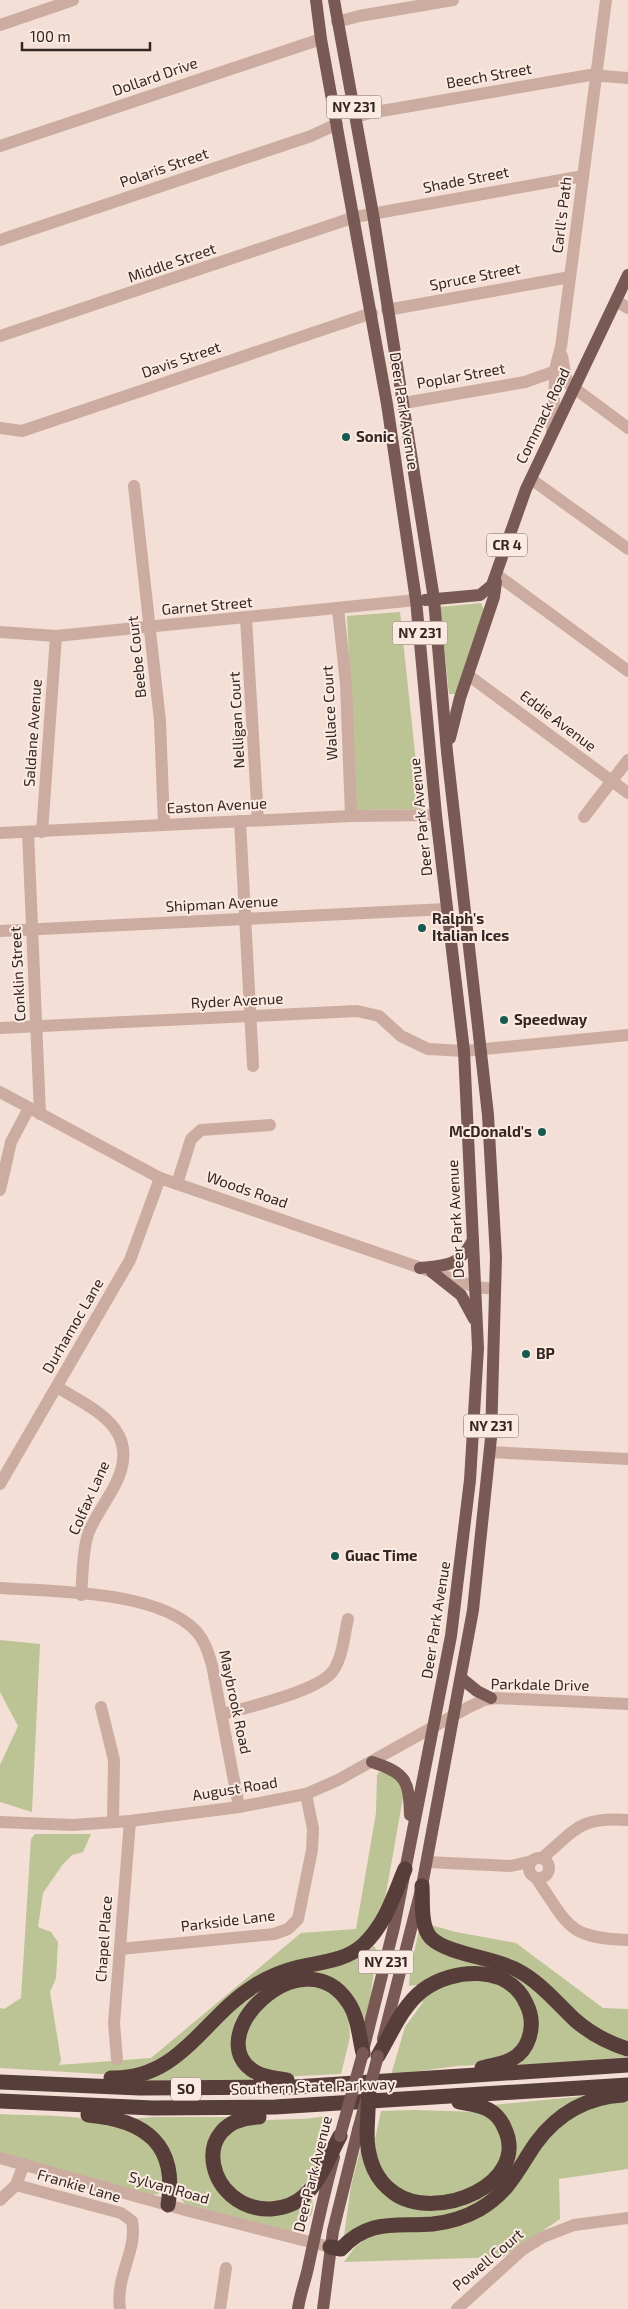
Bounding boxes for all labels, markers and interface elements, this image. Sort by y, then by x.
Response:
scale bar [22,20,150,52]
text: 100 m [30,27,71,45]
street label: Dollard Drive [110,53,200,99]
street label: Beech Street [445,59,533,91]
road number: NY 231 [326,95,382,118]
street label: Polaris Street [117,143,211,191]
street label: Shade Street [421,162,511,196]
street label: Carll's Path [547,176,575,254]
street label: Middle Street [125,239,218,285]
street label: Spruce Street [428,258,522,294]
street label: Davis Street [139,337,223,381]
street label: Deer Park Avenue [387,351,423,471]
street label: Poplar Street [415,358,507,392]
street label: Commack Road [511,365,573,466]
place label: Sonic [356,427,395,445]
marker: Sonic [340,431,352,443]
road number: CR 4 [487,534,527,556]
street label: Garnet Street [161,592,253,618]
street label: Beebe Court [123,615,149,699]
road number: NY 231 [392,622,448,644]
street label: Wallace Court [318,665,340,761]
street label: Nelligan Court [224,671,248,769]
street label: Saldane Avenue [19,678,45,787]
street label: Eddie Avenue [517,686,600,755]
street label: Deer Park Avenue [405,757,435,877]
street label: Easton Avenue [166,793,268,817]
street label: Shipman Avenue [165,891,279,915]
place label: Ralph's Italian Ices [432,909,509,944]
marker: Ralph's Italian Ices [416,922,428,934]
street label: Conklin Street [6,926,28,1022]
street label: Ryder Avenue [190,989,284,1011]
place label: Speedway [514,1010,588,1029]
marker: Speedway [498,1014,510,1026]
place label: McDonald's [449,1122,532,1140]
marker: McDonald's [536,1126,548,1138]
street label: Deer Park Avenue [443,1159,467,1279]
street label: Woods Road [204,1167,290,1211]
street label: Durhamoc Lane [38,1275,107,1376]
place label: BP [536,1344,555,1362]
marker: BP [520,1348,532,1360]
road number: NY 231 [464,1414,518,1438]
street label: Colfax Lane [64,1458,112,1538]
place label: Guac Time [345,1546,418,1564]
marker: Guac Time [329,1550,341,1562]
street label: Deer Park Avenue [417,1560,453,1680]
street label: Maybrook Road [216,1648,256,1756]
street label: Parkdale Drive [490,1674,590,1694]
street label: August Road [191,1772,279,1804]
street label: Chapel Place [91,1895,115,1983]
street label: Parkside Lane [180,1905,276,1935]
road number: NY 231 [358,1950,414,1974]
street label: Southern State Parkway [230,2074,396,2098]
road number: SO [171,2078,201,2100]
street label: Deer Park Avenue [289,2114,335,2234]
street label: Frankie Lane [35,2164,123,2206]
street label: Sylvan Road [127,2167,212,2207]
street label: Powell Court [448,2224,527,2294]

